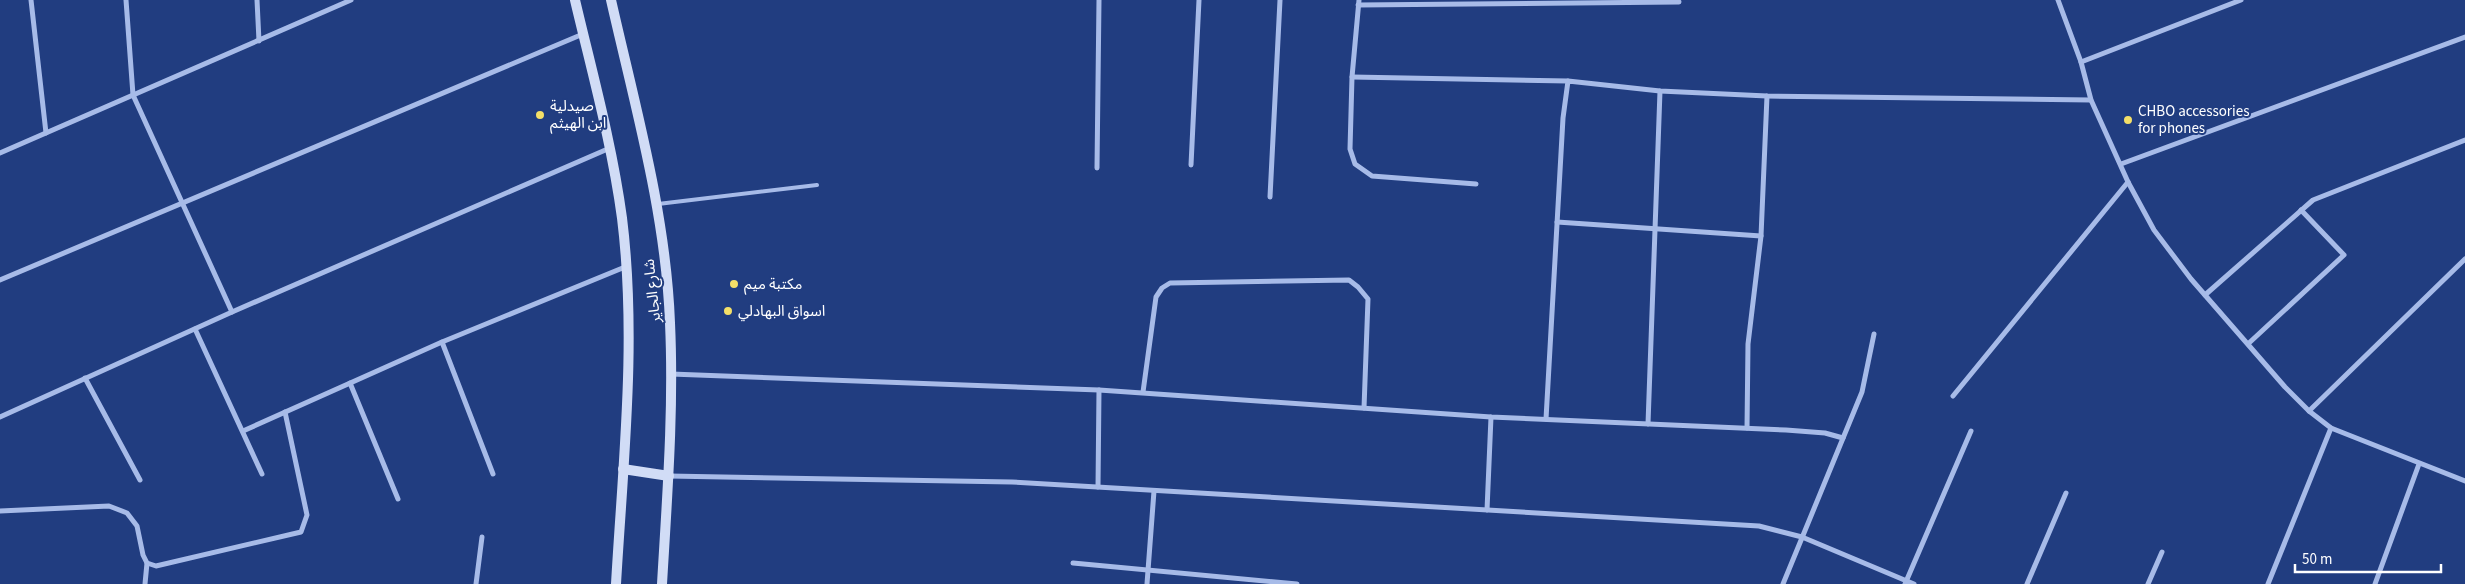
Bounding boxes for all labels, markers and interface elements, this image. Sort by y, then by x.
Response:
place label: صيدلية ابن الهيثم [550,96,606,134]
place label: CHBO accessories for phones [2138,101,2250,139]
marker: صيدلية ابن الهيثم [534,109,546,121]
marker: CHBO accessories for phones [2122,114,2134,126]
street label: شارع الجاير [639,258,667,325]
place label: مكتبة ميم [744,274,802,295]
marker: مكتبة ميم [728,278,740,290]
place label: اسواق البهادلي [738,301,825,322]
marker: اسواق البهادلي [722,305,734,317]
scale bar [2295,542,2441,574]
text: 50 m [2302,549,2332,570]

